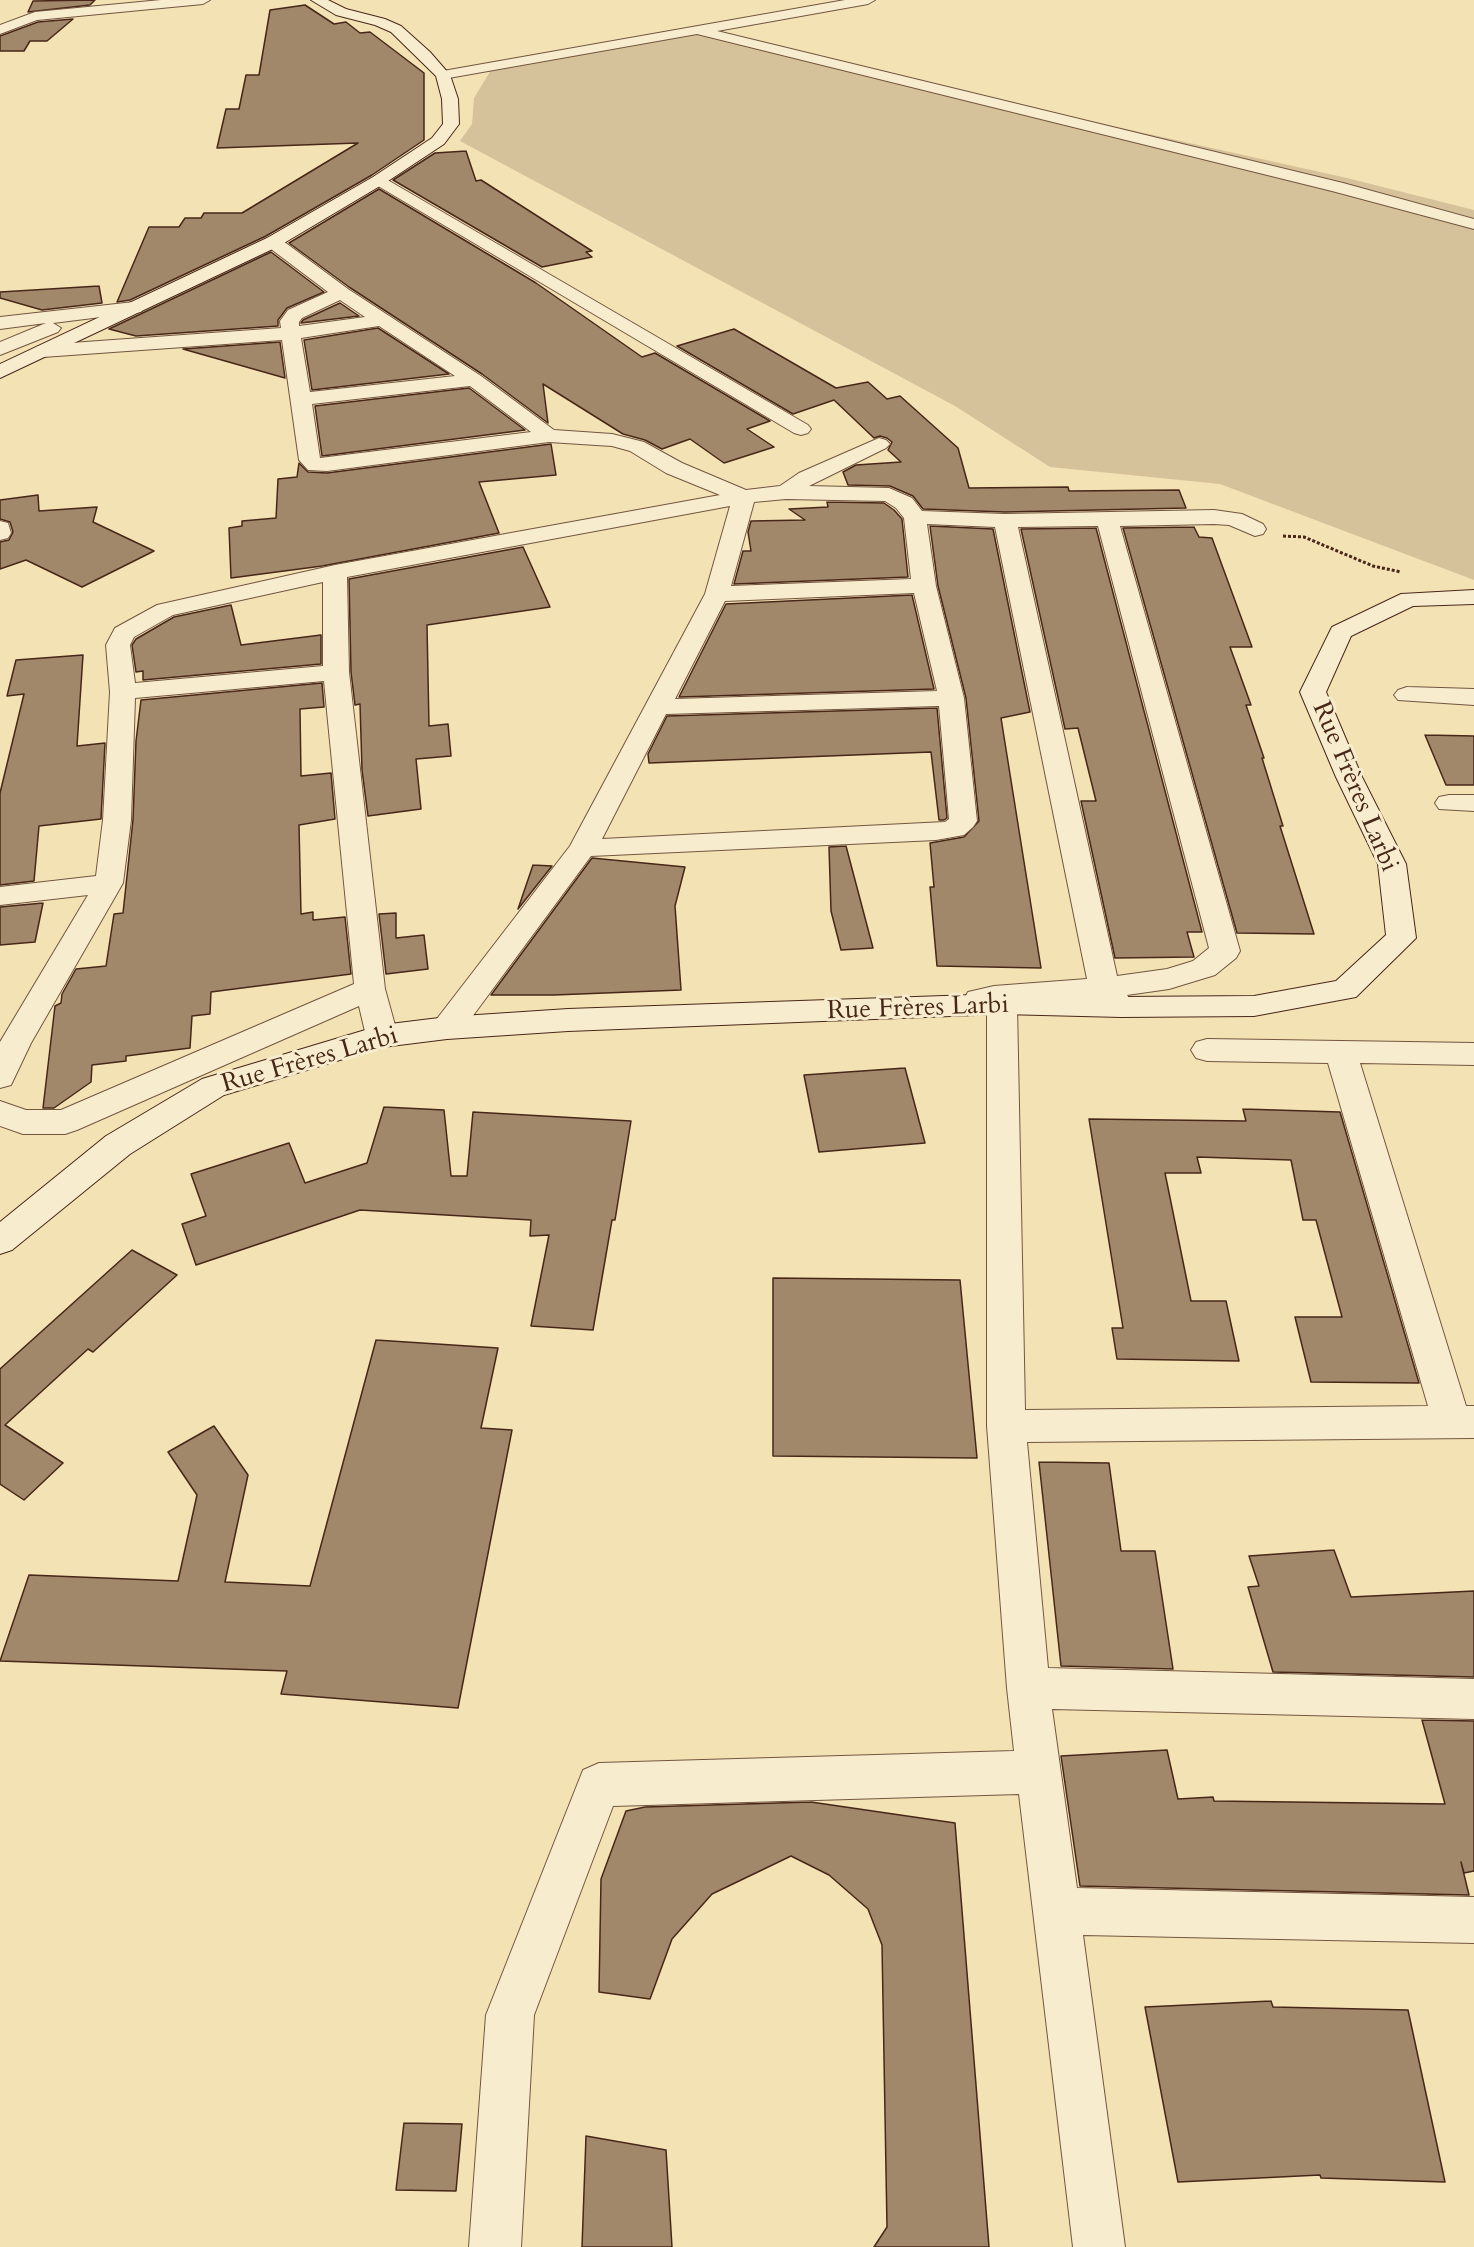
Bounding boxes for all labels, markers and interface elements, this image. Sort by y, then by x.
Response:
street label: Rue Frères Larbi [1304,697,1404,877]
street label: Rue Frères Larbi [827,990,1009,1028]
street label: Rue Frères Larbi [218,1021,402,1101]

